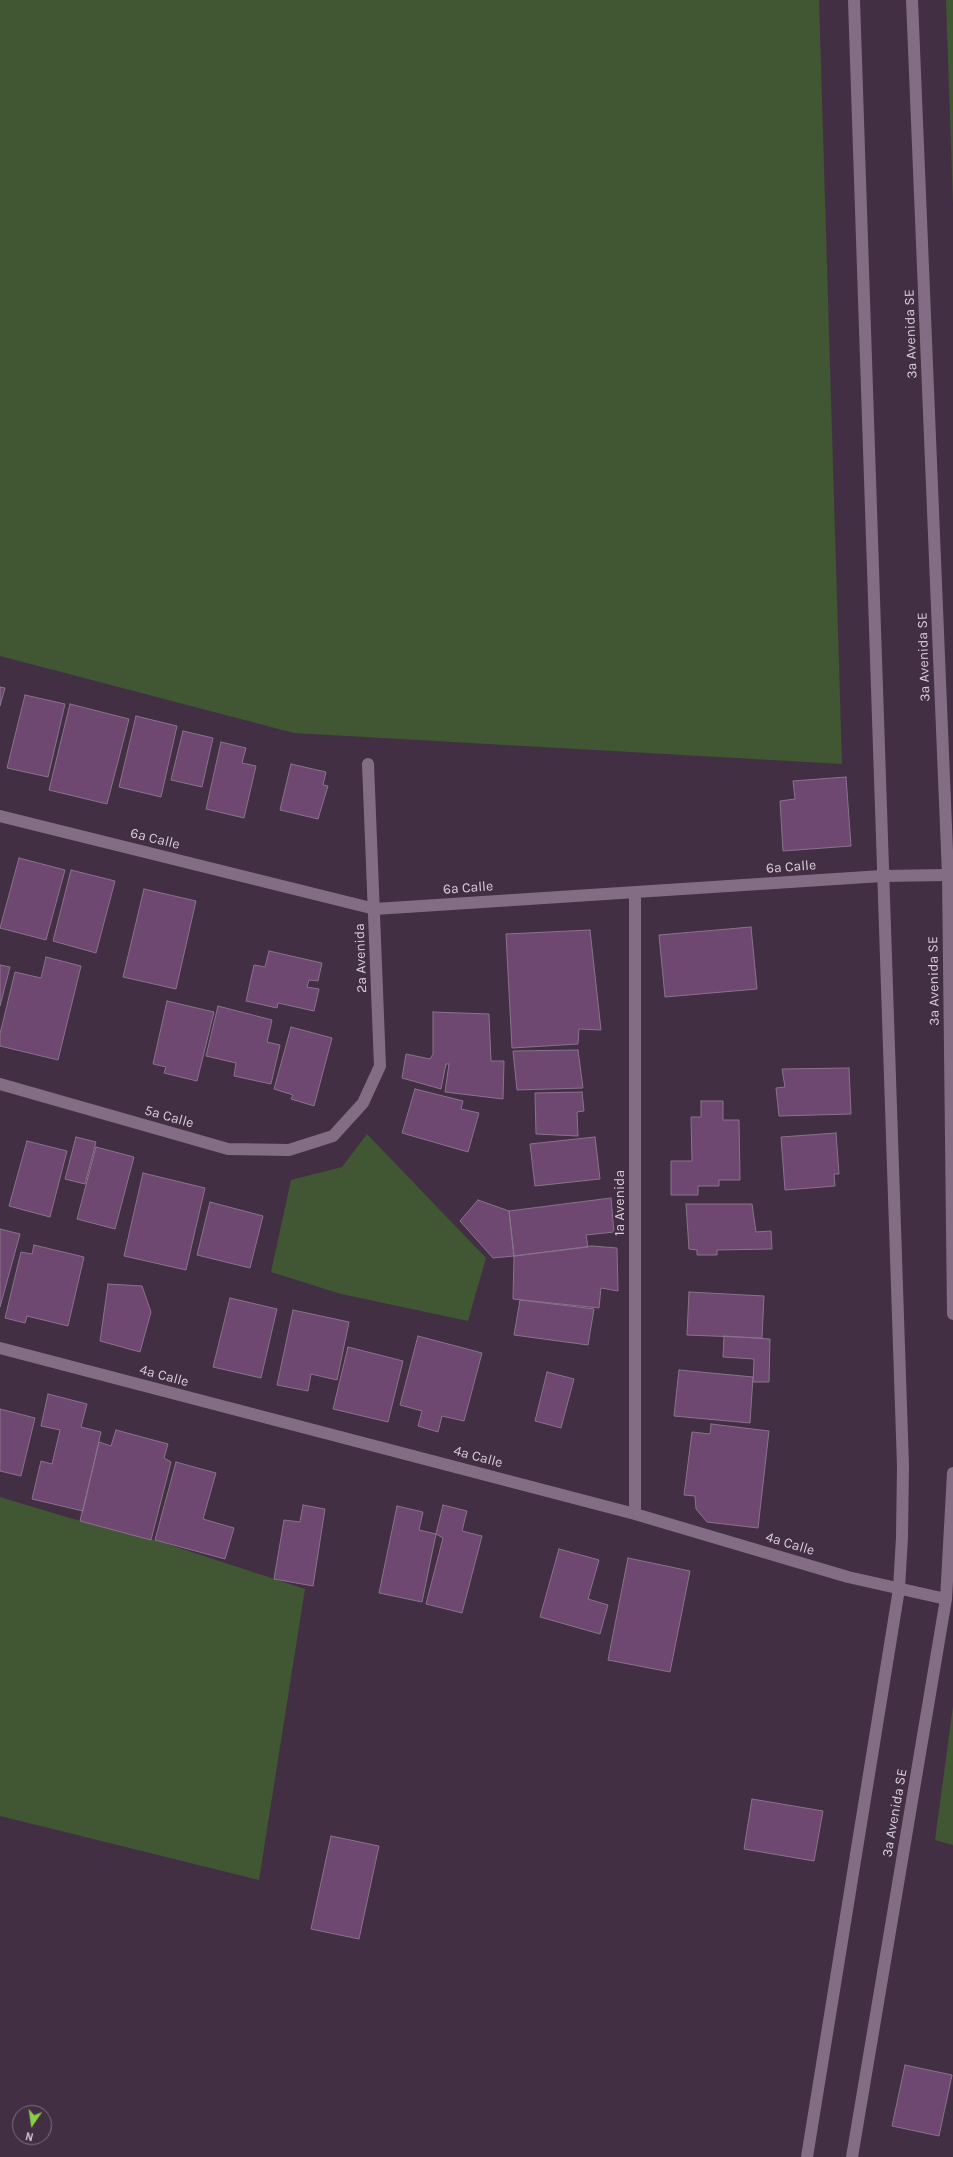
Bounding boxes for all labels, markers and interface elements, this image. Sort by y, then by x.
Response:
street label: 3a Avenida SE [901,289,921,379]
street label: 3a Avenida SE [914,612,934,702]
street label: 6a Calle [129,825,181,853]
street label: 6a Calle [765,857,817,877]
street label: 6a Calle [442,878,494,898]
street label: 2a Avenida [351,923,371,993]
street label: 3a Avenida SE [925,936,943,1026]
street label: 5a Calle [143,1102,195,1132]
street label: 1a Avenida [612,1170,628,1236]
street label: 4a Calle [138,1361,190,1391]
street label: 4a Calle [452,1442,504,1472]
street label: 4a Calle [764,1529,816,1559]
street label: 3a Avenida SE [879,1767,911,1859]
north arrow [12,2105,52,2145]
text: N [24,2129,35,2143]

